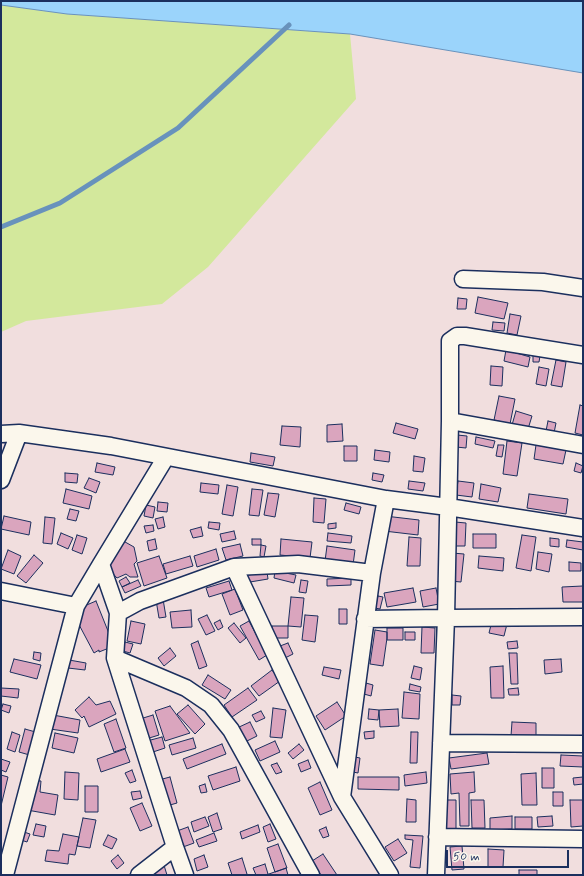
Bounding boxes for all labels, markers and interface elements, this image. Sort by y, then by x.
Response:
scale bar [448,842,571,868]
text: 50 m [453,849,480,865]

